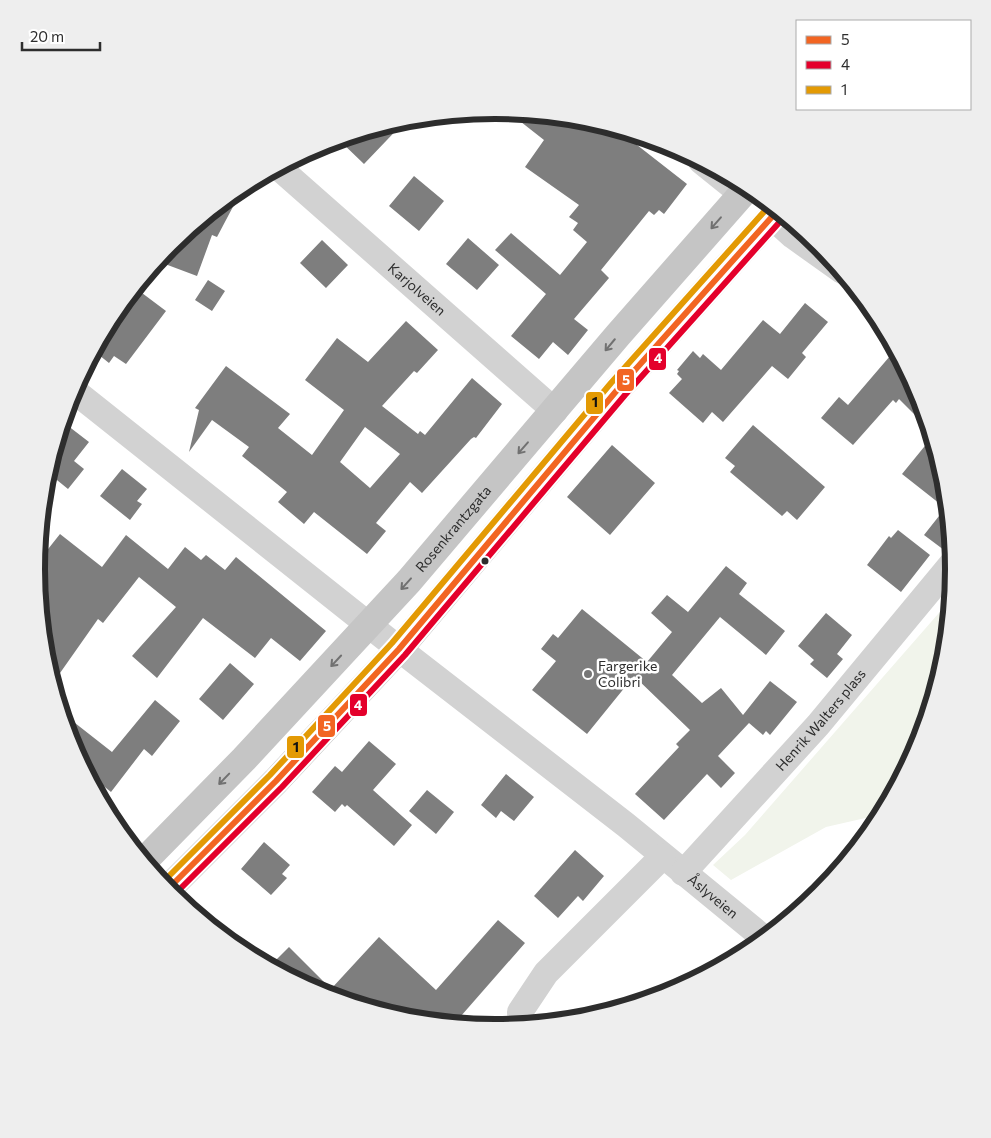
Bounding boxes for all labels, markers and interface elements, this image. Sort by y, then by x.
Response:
scale bar [22,20,100,52]
legend [796,20,971,110]
text: 20 m [30,27,64,45]
text: 5 [841,30,850,48]
text: 4 [841,55,850,73]
text: 1 [841,80,847,98]
one-way arrow [711,216,722,229]
street label: Karjolveien [385,259,449,319]
one-way arrow [604,338,615,351]
line badge: 4 [648,347,667,371]
text: 4 [654,349,663,366]
line badge: 5 [616,368,635,392]
text: 5 [622,371,630,388]
line badge: 1 [585,391,604,415]
text: 1 [592,393,598,410]
one-way arrow [517,441,529,454]
street label: Rosenkrantzgata [411,482,494,575]
unlabelled marker [480,556,490,566]
one-way arrow [400,577,411,590]
one-way arrow [330,654,342,667]
place label: Fargerike Colibri [598,657,657,690]
street label: Henrik Walters plass [772,665,869,774]
marker: Fargerike Colibri [582,668,594,680]
line badge: 4 [349,693,368,717]
text: 4 [354,696,363,713]
line badge: 5 [317,714,336,738]
text: 5 [323,717,331,734]
line badge: 1 [286,735,305,759]
text: 1 [293,738,299,755]
one-way arrow [218,773,230,785]
street label: Åslyveien [685,870,742,922]

